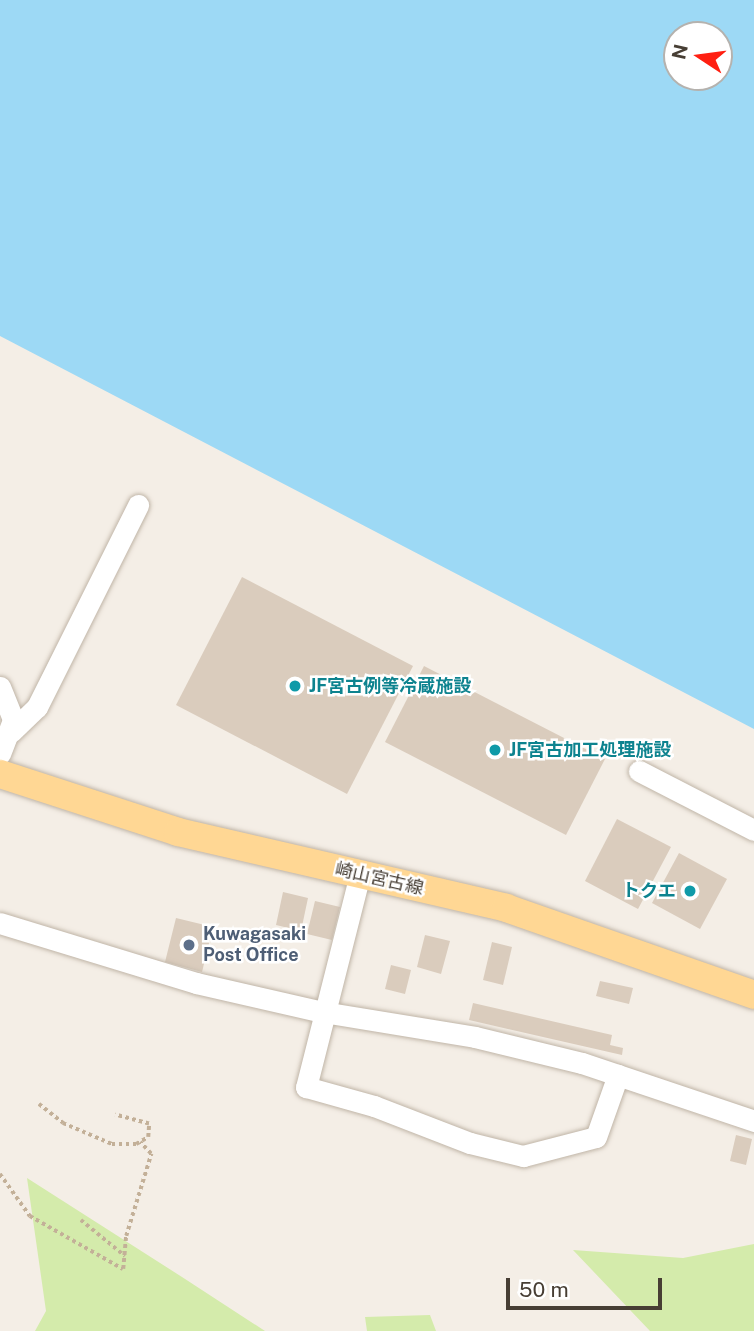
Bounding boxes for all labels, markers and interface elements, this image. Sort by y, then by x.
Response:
north arrow [663,21,733,91]
text: N [667,42,692,61]
place label: JF宮古例等冷蔵施設 [309,675,471,697]
marker: JF宮古例等冷蔵施設 [287,678,303,694]
place label: JF宮古加工処理施設 [509,739,671,761]
marker: JF宮古加工処理施設 [487,742,503,758]
street label: 崎山宮古線 [333,858,425,900]
place label: トクエ [622,880,676,902]
marker: トクエ [682,883,698,899]
place label: Kuwagasaki Post Office [203,924,306,967]
marker: Kuwagasaki Post Office [181,937,197,953]
scale bar [509,1264,665,1308]
text: 50 m [519,1277,569,1302]

